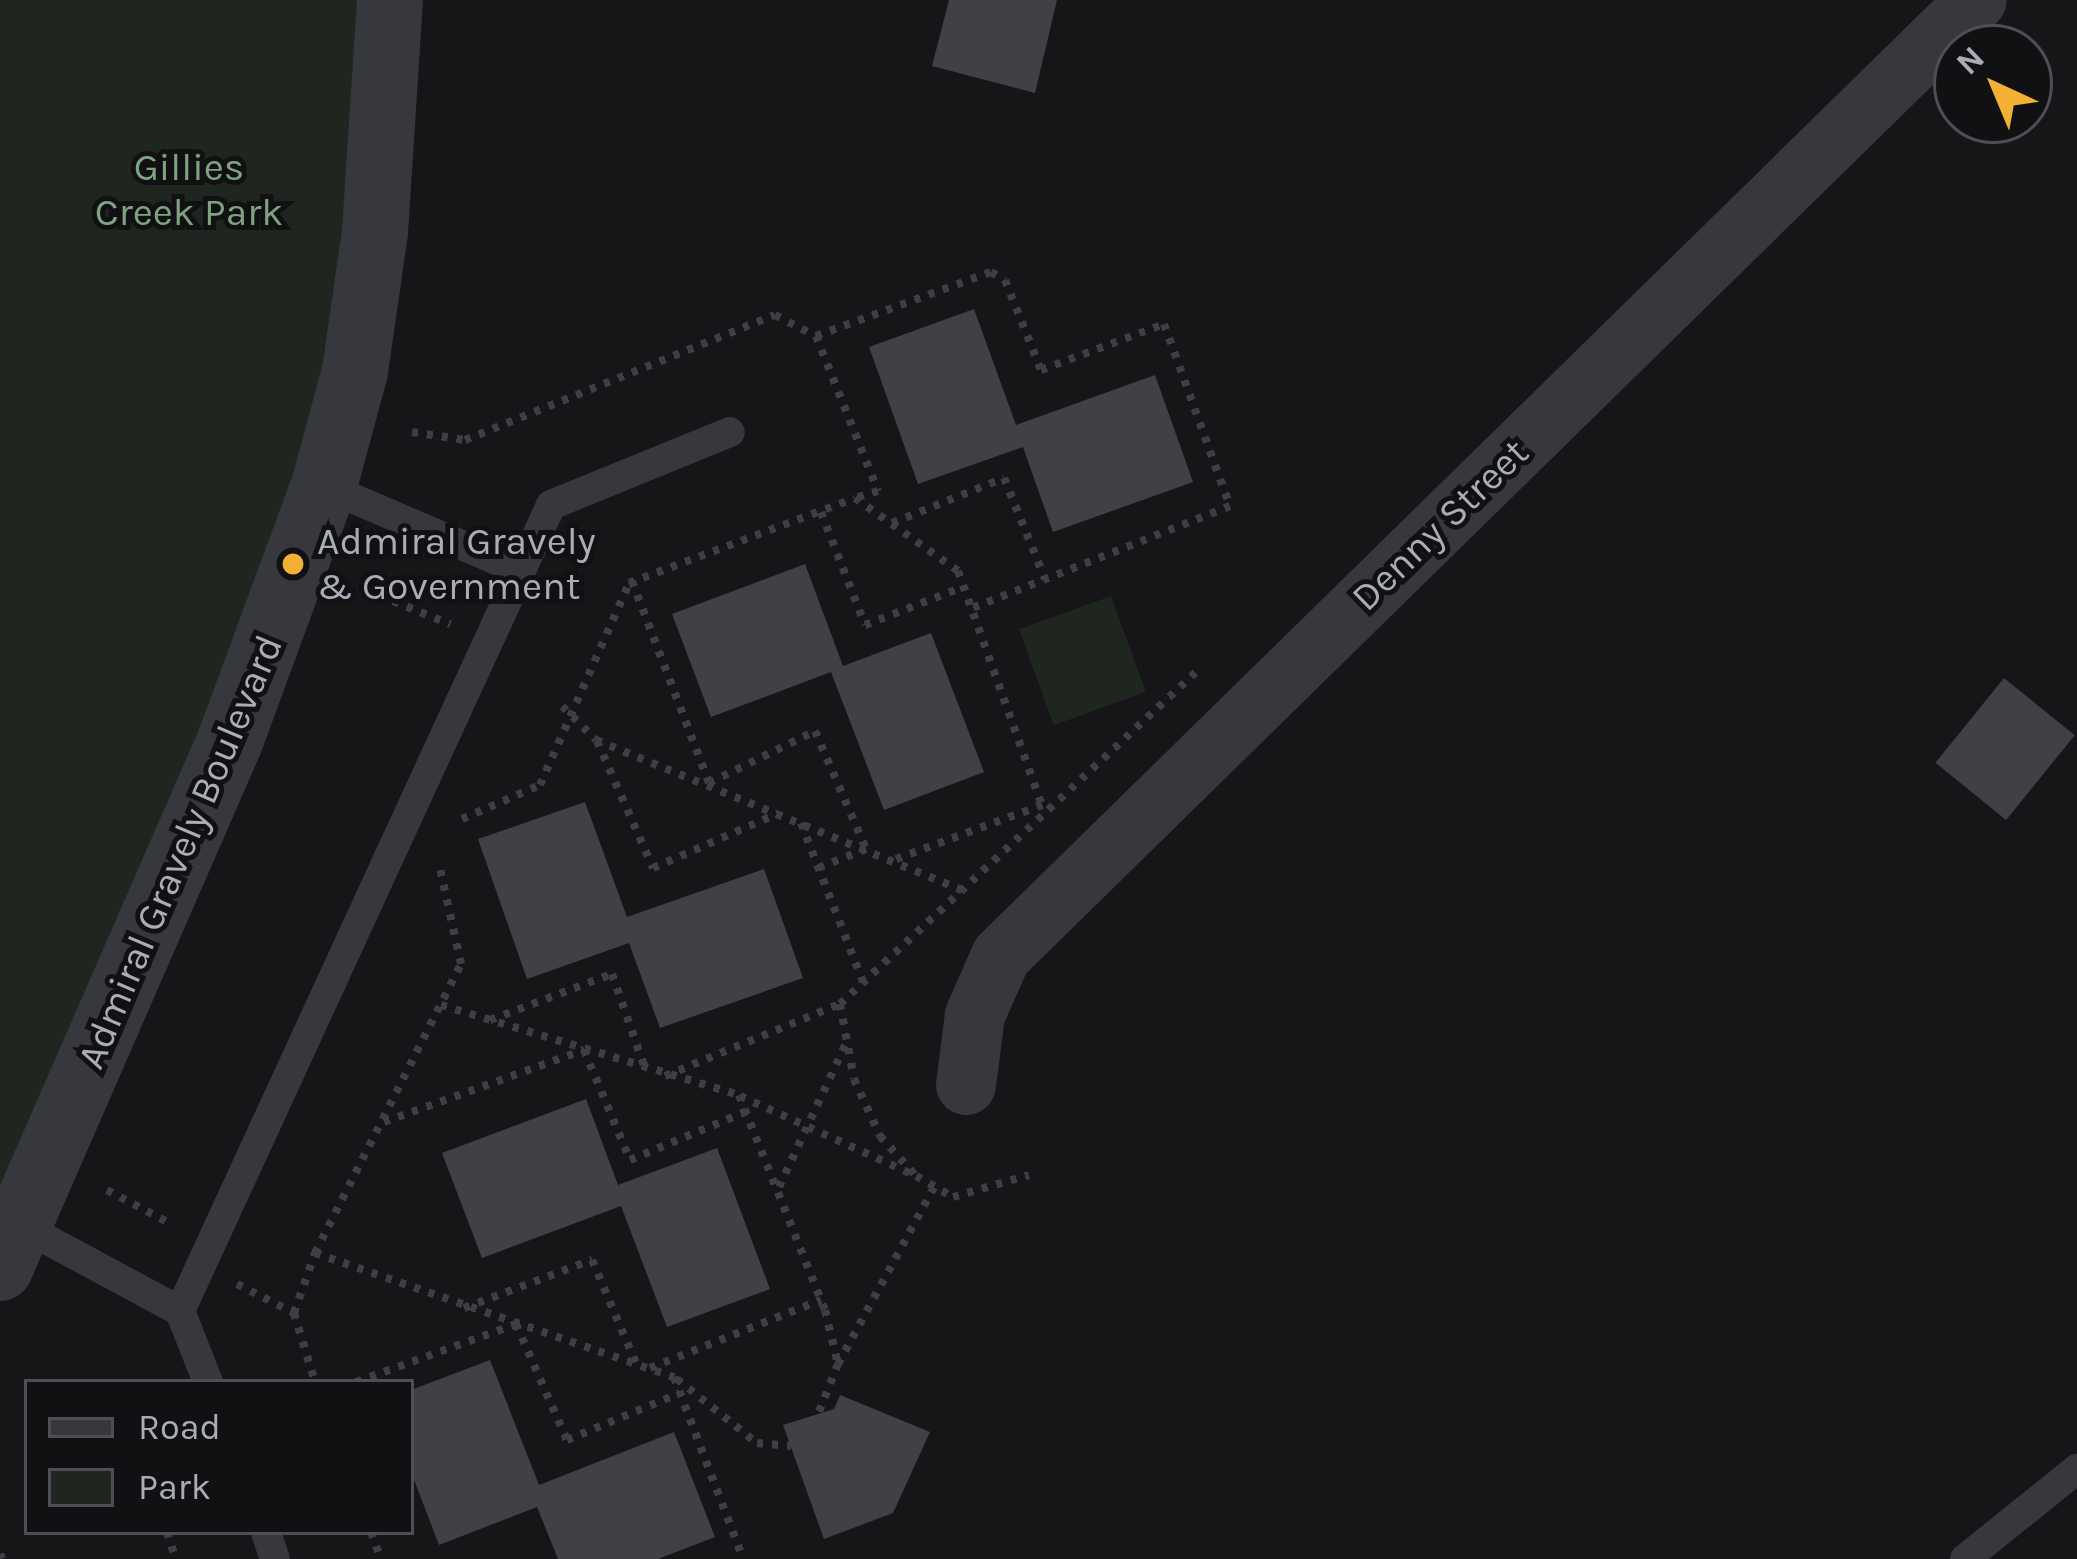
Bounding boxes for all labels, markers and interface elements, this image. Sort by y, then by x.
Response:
north arrow [1933,24,2053,144]
text: N [1948,38,1992,82]
park label: Gillies Creek Park [95,145,283,236]
street label: Denny Street [1342,429,1538,621]
place label: Admiral Gravely & Government [317,519,596,610]
marker: Admiral Gravely & Government [280,551,306,577]
street label: Admiral Gravely Boulevard [67,628,293,1076]
legend [24,1379,414,1535]
text: Road [138,1406,221,1448]
text: Park [138,1466,211,1508]

